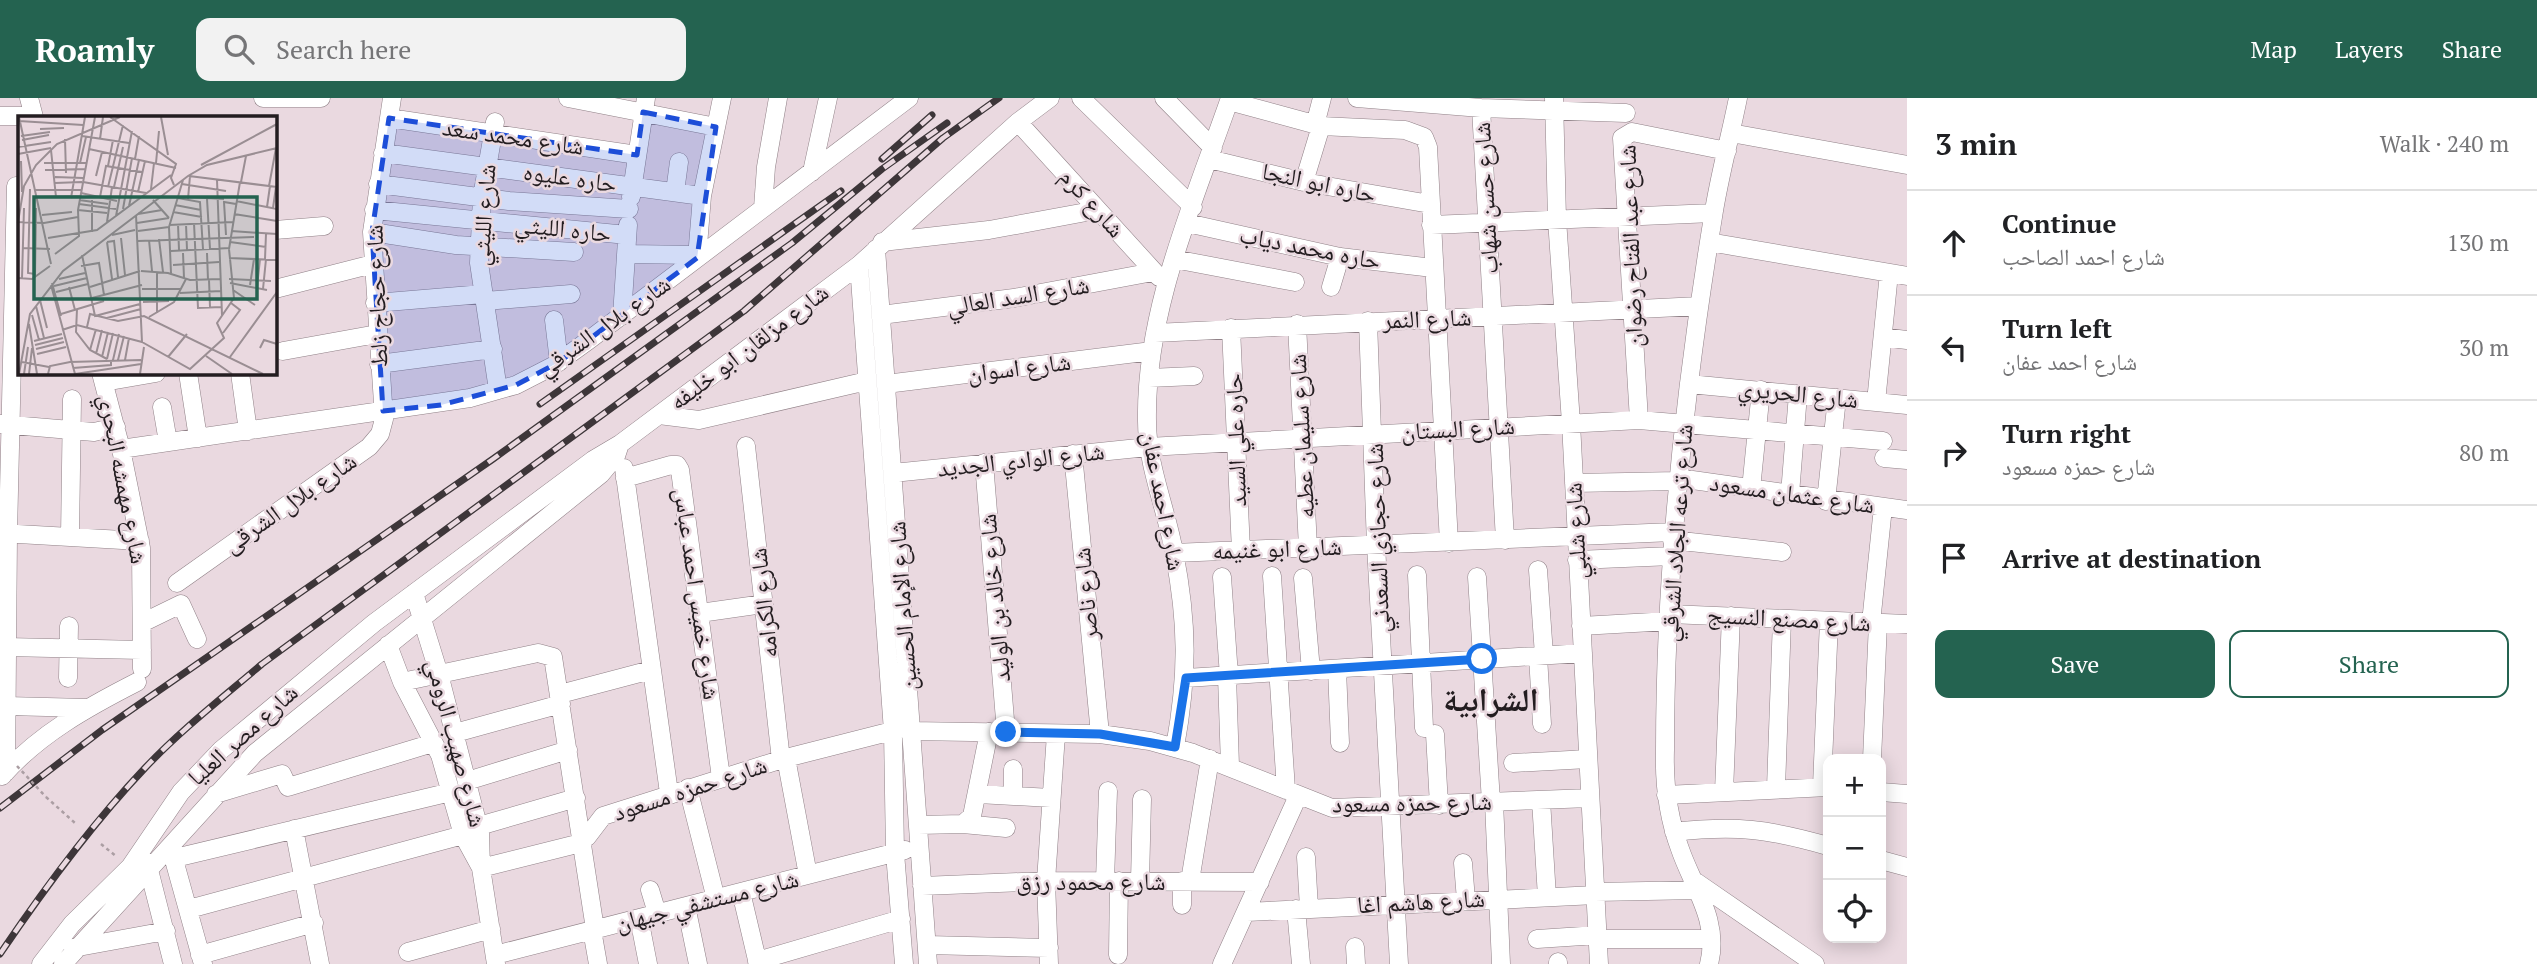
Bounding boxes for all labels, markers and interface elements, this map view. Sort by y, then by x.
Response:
search box [196,18,686,81]
text: Roamly [35,28,154,71]
icon: search [220,30,258,68]
text: Search here [276,32,411,66]
text: Map [2250,33,2297,65]
text: Layers [2335,33,2404,65]
text: Share [2442,33,2502,65]
street label: شارع محمد سعد [440,110,586,162]
inset map [18,116,276,374]
street label: شارع حسن شهاب [1465,121,1505,275]
text: 3 min [1935,124,2017,164]
text: Walk · 240 m [2380,128,2509,159]
street label: شارع عبد الفتاح رضوان [1610,144,1650,348]
street label: حاره ابو النجا [1259,154,1379,210]
street label: حاره عليوه [521,155,619,199]
street label: شارع كرم [1052,161,1132,244]
street label: شارع الليثي [463,163,507,267]
text: Continue [2002,206,2116,240]
street label: حاره الليثي [513,207,613,253]
street label: حاره محمد دياب [1237,218,1383,276]
street label: شارع حجاج زلط [358,224,394,368]
icon: ahead [1935,224,1973,262]
text: 130 m [2447,227,2509,258]
text: شارع احمد الصاحب [2002,241,2165,272]
street label: شارع بلال الشرقي [530,267,679,386]
street label: شارع السد العالي [944,268,1092,326]
street label: شارع مزلقان ابو خليفه [662,276,835,417]
street label: شارع النمر [1381,300,1472,336]
text: Turn left [2002,311,2112,345]
icon: left [1935,329,1973,367]
text: 30 m [2459,332,2509,363]
street label: شارع اسوان [965,345,1072,389]
text: شارع احمد عفان [2002,346,2137,377]
street label: شارع سليمان عطيه [1281,353,1321,519]
street label: شارع الحريري [1736,371,1860,419]
street label: حاره علي السيد [1217,373,1257,507]
street label: شارع مهمشه البحري [88,391,156,567]
street label: شارع البستان [1400,409,1516,447]
text: Turn right [2002,416,2131,450]
street label: شارع ترعه الجلاد الشرقي [1652,423,1704,643]
street label: شارع احمد عفان [1135,428,1193,573]
street label: شارع الوادي الجديد [936,434,1106,488]
icon: right [1935,434,1973,472]
text: 80 m [2459,437,2509,468]
street label: شارع حجازي السعدني [1358,442,1400,633]
street label: شارع بلال الشرقى [216,444,362,560]
text: شارع حمزه مسعود [2002,451,2155,482]
street label: شارع عثمان مسعود [1708,466,1877,520]
street label: شارع شلبي [1556,482,1598,580]
street label: شارع خميس احمد عباس [667,486,729,702]
street label: شارع خالد بن الوليد [971,513,1017,684]
street label: شارع الإمام الحسين [880,520,925,692]
street label: شارع ابو غنيمه [1212,530,1342,566]
icon: arrive [1935,539,1973,577]
text: Arrive at destination [2002,541,2261,575]
street label: شارع الكرامه [741,546,785,660]
street label: شارع ناصر [1065,547,1105,643]
street label: شارع مصنع النسيج [1706,598,1872,638]
button: Save [1935,630,2215,698]
button: Share [2229,630,2509,698]
route start [1466,643,1497,674]
street label: شارع صهيب الرومي [415,655,495,831]
street label: شارع مصر العليا [180,676,304,792]
district label: الشرابية [1443,678,1539,720]
route end [990,716,1021,747]
street label: شارع حمزه مسعود [609,748,771,828]
map controls [1823,754,1886,943]
button: + [1823,754,1886,817]
street label: شارع حمزه مسعود [1332,785,1492,819]
button: − [1823,817,1886,880]
street label: شارع مستشفي جيهان [612,862,803,942]
street label: شارع محمود رزق [1016,865,1166,897]
button: locate [1823,880,1886,943]
street label: شارع هاشم اغا [1356,882,1486,921]

